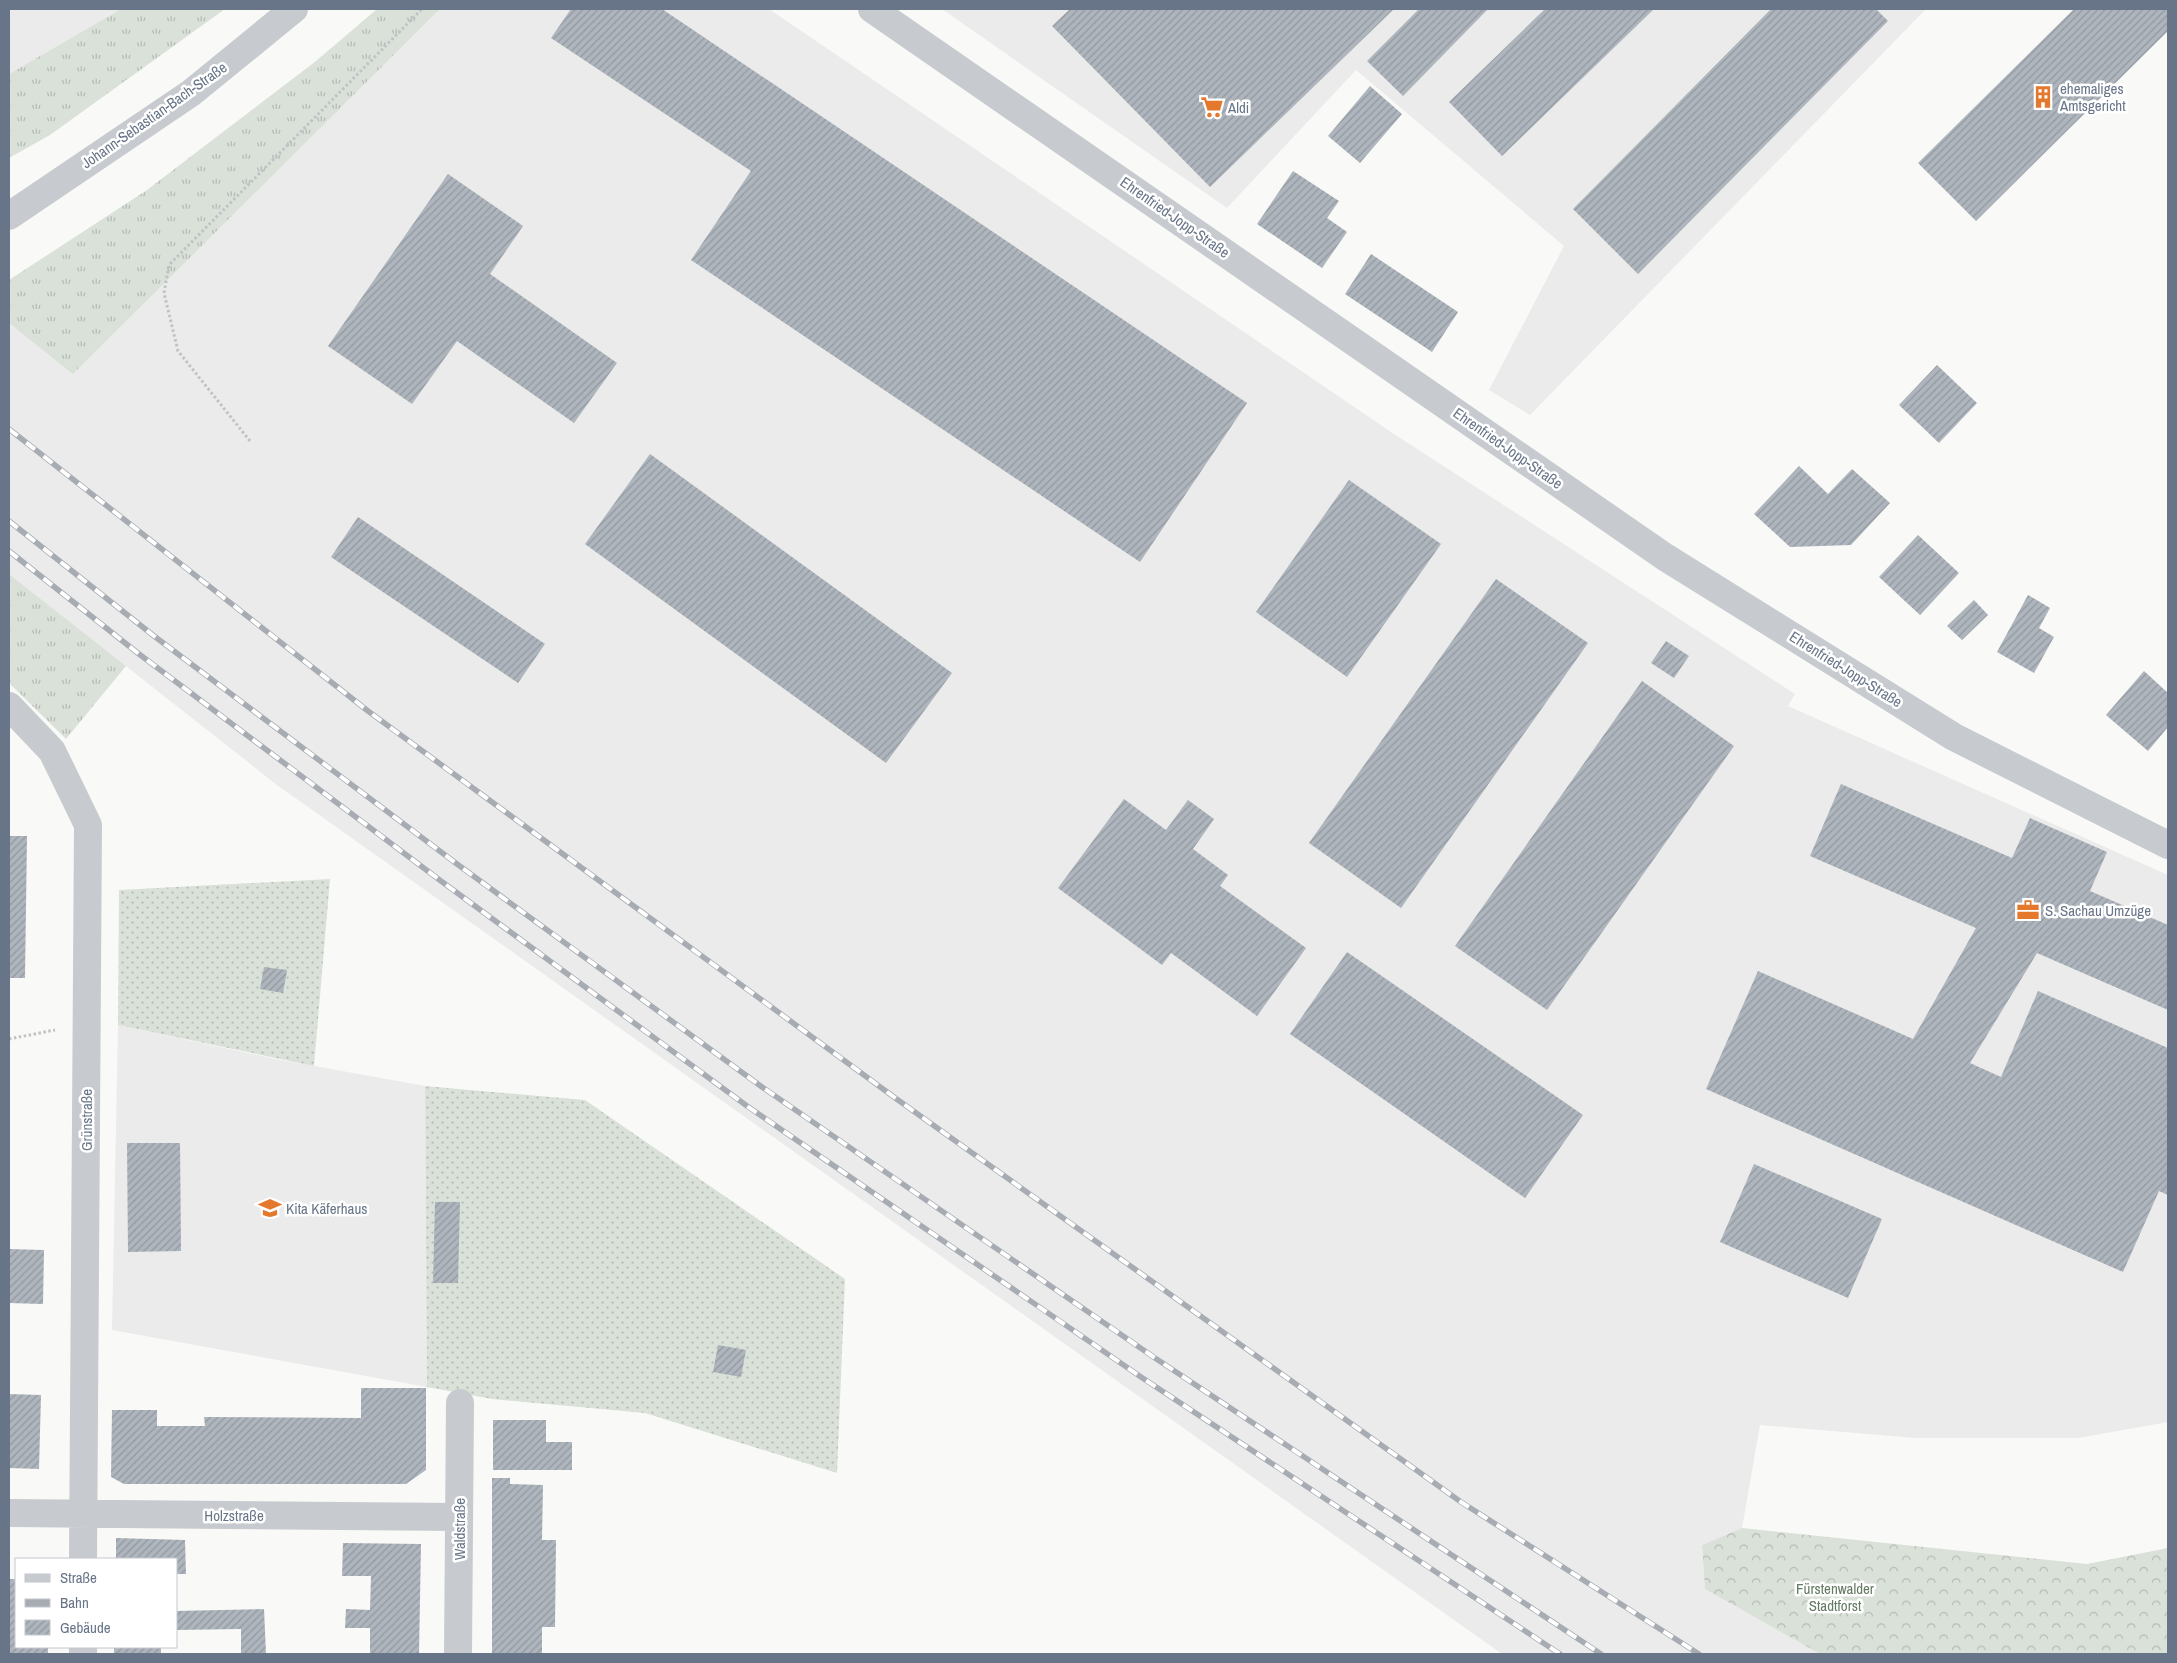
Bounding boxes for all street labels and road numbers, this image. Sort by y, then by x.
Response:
street label: Johann-Sebastian-Bach-Straße [77,57,231,173]
street label: Ehrenfried-Jopp-Straße [1116,171,1234,263]
street label: Ehrenfried-Jopp-Straße [1449,402,1567,494]
street label: Ehrenfried-Jopp-Straße [1786,626,1906,712]
street label: Grünstraße [76,1089,97,1151]
street label: Waldstraße [449,1498,470,1560]
street label: Holzstraße [204,1505,264,1526]

